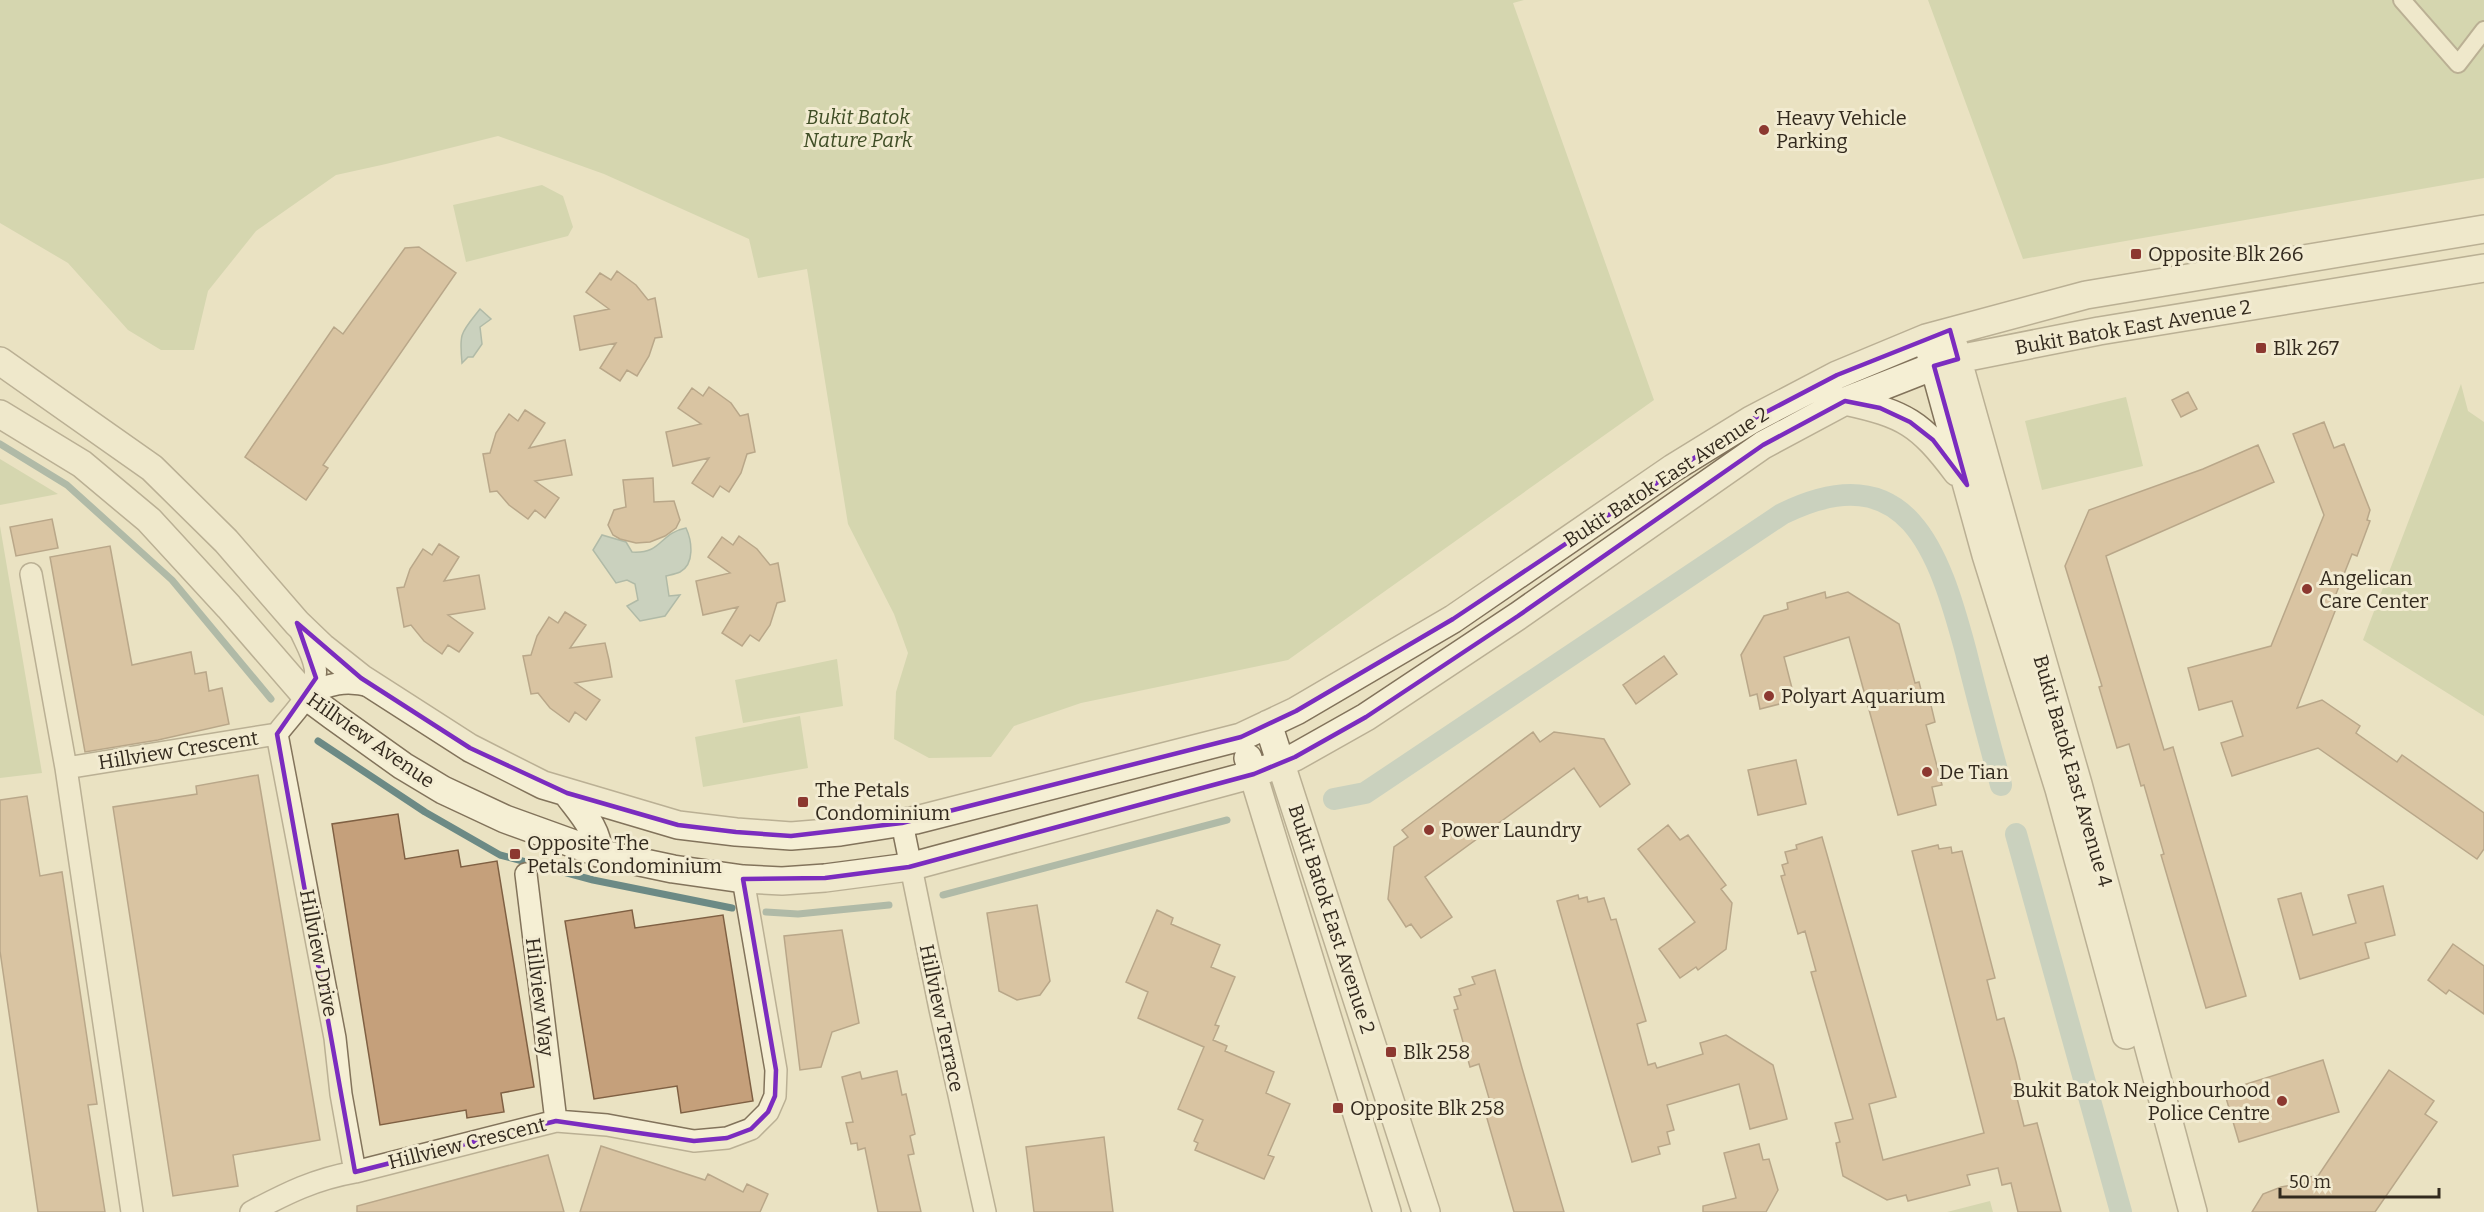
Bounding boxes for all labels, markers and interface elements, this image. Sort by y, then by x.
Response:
park label: Bukit Batok Nature Park [803,105,913,152]
place label: Heavy Vehicle Parking [1776,106,1907,153]
marker: Heavy Vehicle Parking [1757,123,1771,137]
place label: Opposite Blk 266 [2148,242,2303,266]
marker: Opposite Blk 266 [2129,247,2143,261]
street label: Bukit Batok East Avenue 2 [2013,294,2253,360]
place label: Blk 267 [2273,336,2339,360]
marker: Blk 267 [2254,341,2268,355]
street label: Bukit Batok East Avenue 2 [1559,402,1773,552]
place label: Angelican Care Center [2319,566,2429,613]
marker: Angelican Care Center [2300,582,2314,596]
street label: Bukit Batok East Avenue 4 [2028,652,2118,890]
place label: Polyart Aquarium [1781,684,1945,708]
street label: Hillview Avenue [303,687,439,793]
marker: Polyart Aquarium [1762,689,1776,703]
street label: Hillview Crescent [96,725,260,775]
place label: De Tian [1939,760,2009,784]
marker: De Tian [1920,765,1934,779]
place label: The Petals Condominium [815,778,950,825]
marker: The Petals Condominium [796,795,810,809]
street label: Bukit Batok East Avenue 2 [1284,801,1380,1037]
place label: Power Laundry [1441,818,1582,842]
marker: Power Laundry [1422,823,1436,837]
place label: Opposite The Petals Condominium [527,831,722,878]
marker: Opposite The Petals Condominium [508,847,522,861]
street label: Hillview Drive [295,887,343,1019]
street label: Hillview Way [521,936,559,1058]
street label: Hillview Terrace [915,942,969,1094]
place label: Blk 258 [1403,1040,1470,1064]
marker: Blk 258 [1384,1045,1398,1059]
place label: Bukit Batok Neighbourhood Police Centre [2013,1078,2270,1125]
marker: Bukit Batok Neighbourhood Police Centre [2275,1094,2289,1108]
place label: Opposite Blk 258 [1350,1096,1505,1120]
marker: Opposite Blk 258 [1331,1101,1345,1115]
street label: Hillview Crescent [386,1112,548,1174]
scale bar [2280,1161,2439,1199]
text: 50 m [2289,1171,2331,1193]

